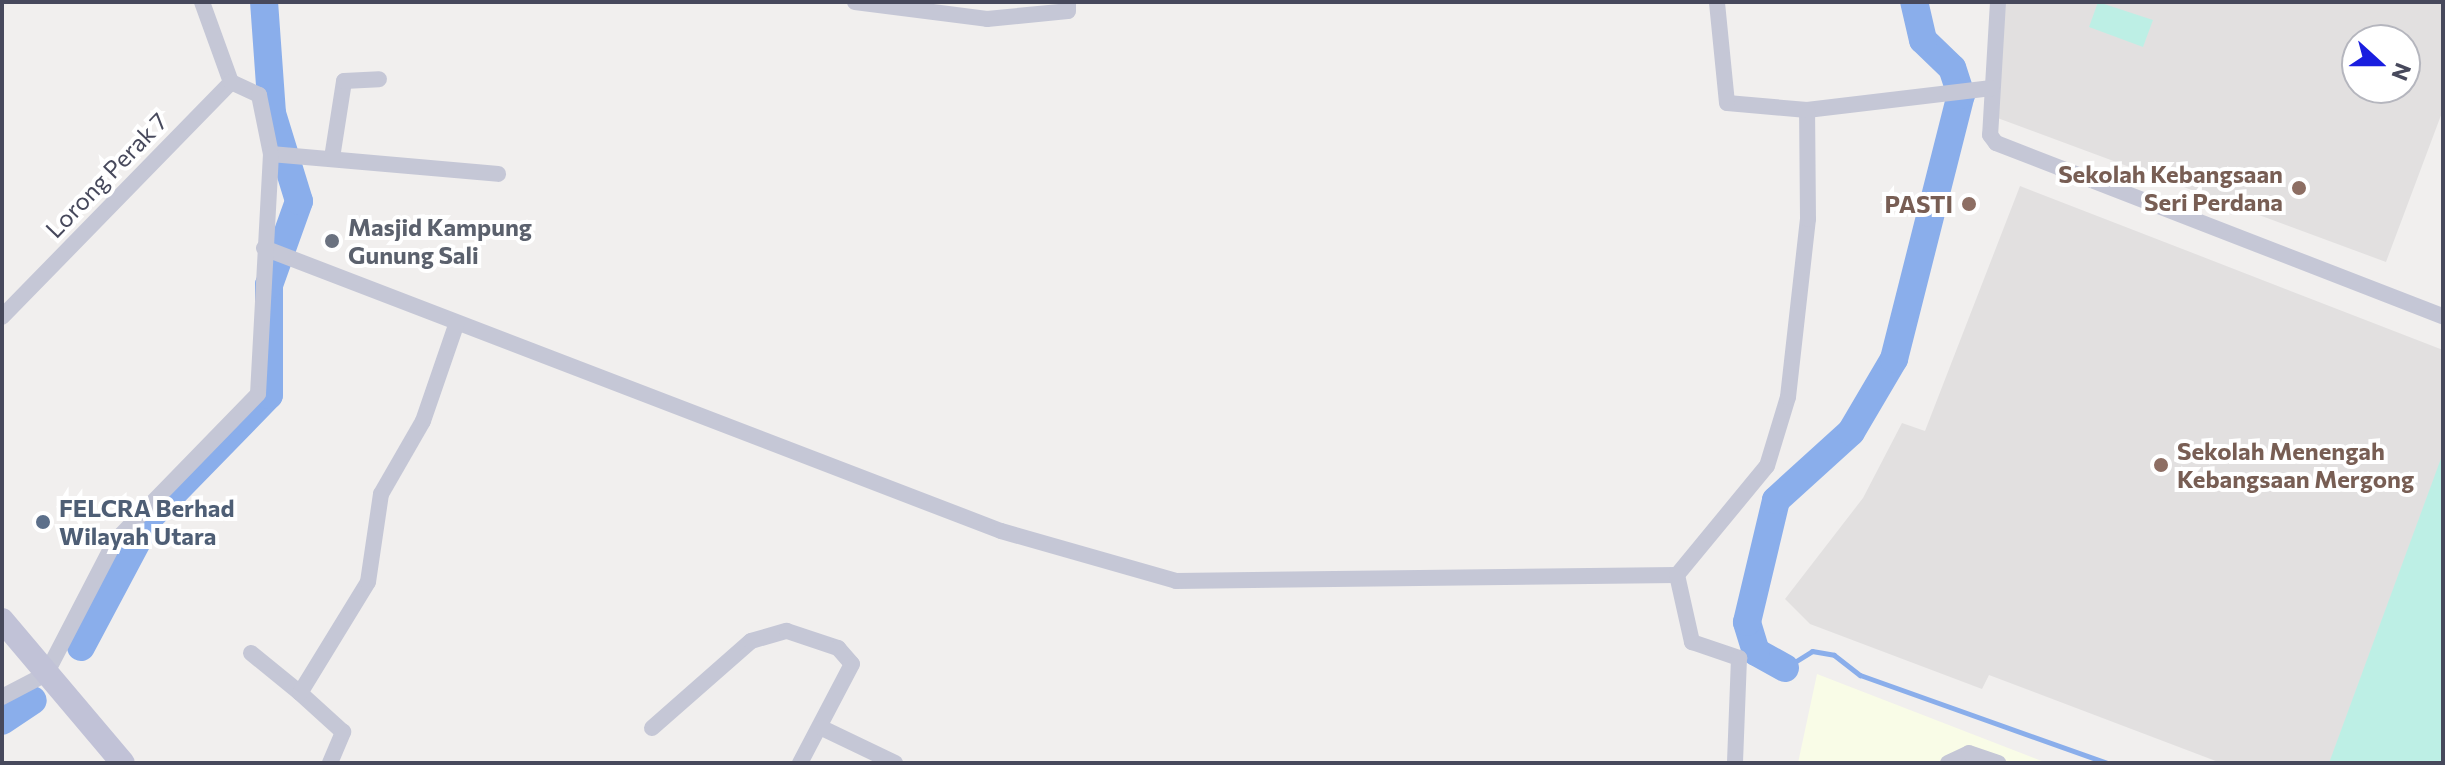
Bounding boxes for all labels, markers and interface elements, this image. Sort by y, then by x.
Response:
north arrow [2341,24,2421,104]
text: N [2386,60,2418,85]
street label: Lorong Perak 7 [39,107,173,243]
place label: Sekolah Kebangsaan Seri Perdana [2058,160,2283,216]
marker: Sekolah Kebangsaan Seri Perdana [2290,179,2308,197]
place label: PASTI [1884,190,1953,218]
marker: PASTI [1960,195,1978,213]
place label: Masjid Kampung Gunung Sali [348,213,532,269]
marker: Masjid Kampung Gunung Sali [323,232,341,250]
place label: Sekolah Menengah Kebangsaan Mergong [2177,437,2414,493]
marker: Sekolah Menengah Kebangsaan Mergong [2152,456,2170,474]
place label: FELCRA Berhad Wilayah Utara [59,494,235,550]
marker: FELCRA Berhad Wilayah Utara [34,513,52,531]

